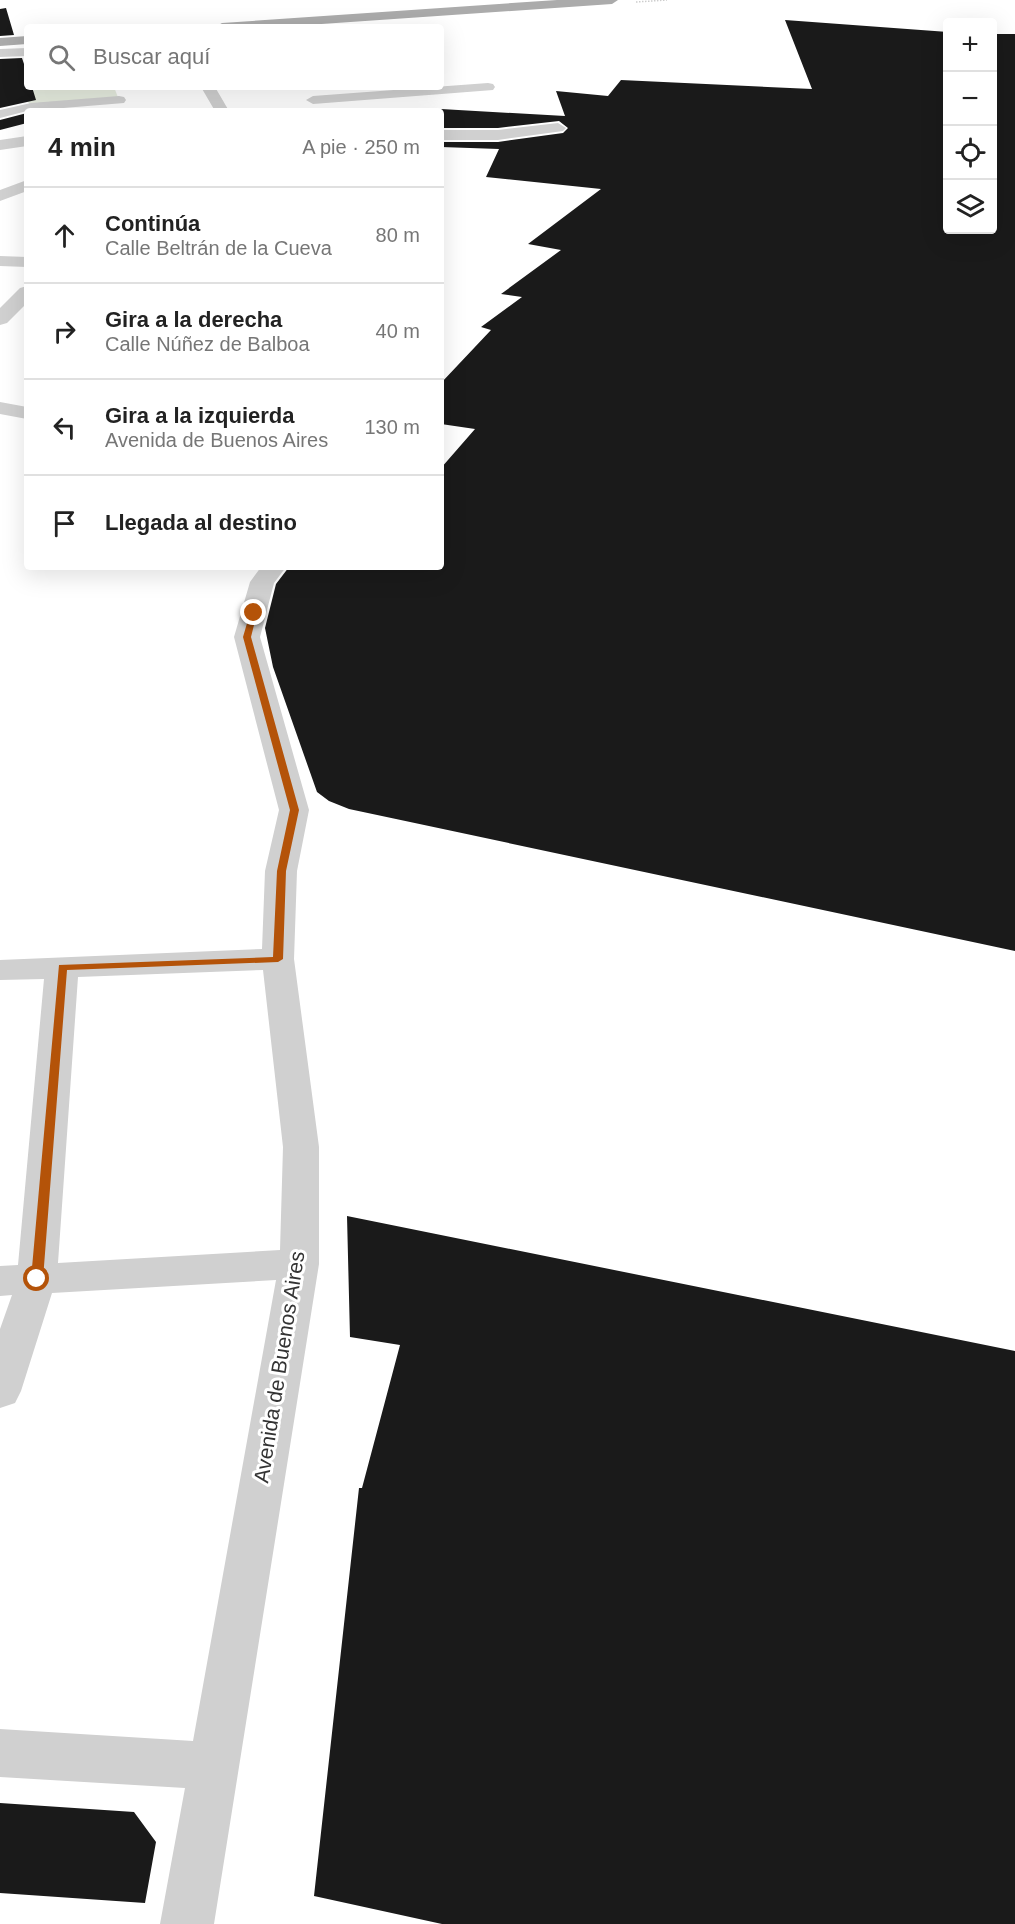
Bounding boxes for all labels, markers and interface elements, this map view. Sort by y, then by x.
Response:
map controls [943,18,997,234]
button: + [943,18,997,72]
search box [24,24,444,90]
icon: search [45,41,78,74]
text: Buscar aquí [93,44,210,69]
button: − [943,72,997,126]
button: locate [943,126,997,180]
text: 4 min [48,132,116,162]
text: A pie · 250 m [302,136,420,158]
button: layers [943,180,997,234]
text: Continúa [105,211,200,236]
icon: ahead [48,219,81,252]
text: 80 m [376,224,420,246]
text: Calle Beltrán de la Cueva [105,237,332,259]
text: Gira a la derecha [105,307,282,332]
icon: right [48,315,81,348]
text: 40 m [376,320,420,342]
text: Calle Núñez de Balboa [105,333,310,355]
text: Gira a la izquierda [105,403,295,428]
icon: left [48,411,81,444]
text: 130 m [364,416,420,438]
text: Avenida de Buenos Aires [105,429,328,451]
icon: arrive [48,507,81,540]
text: Llegada al destino [105,510,297,535]
route end [240,599,266,625]
street label: Avenida de Buenos Aires [249,1250,309,1484]
route start [23,1265,49,1291]

